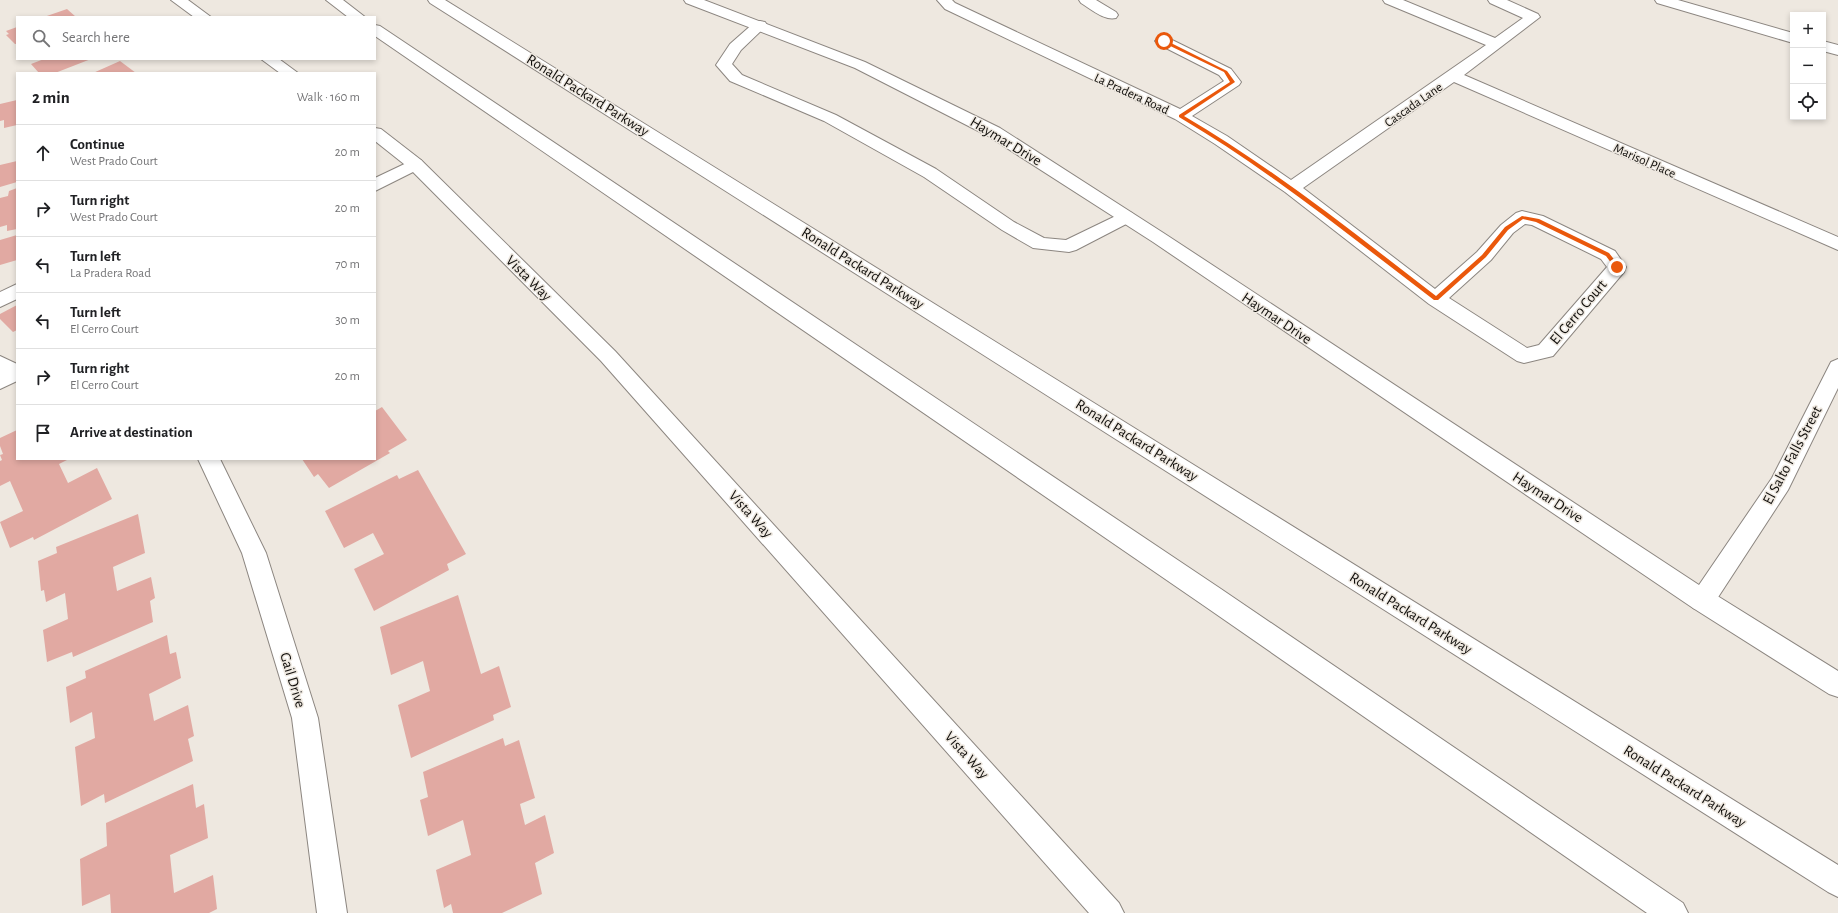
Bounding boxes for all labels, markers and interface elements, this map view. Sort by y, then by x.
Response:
map controls [1790,12,1826,120]
button: + [1790,12,1826,48]
search box [16,16,376,60]
icon: search [30,27,52,49]
text: Search here [62,30,130,45]
route start [1155,32,1173,50]
button: − [1790,48,1826,84]
street label: Ronald Packard Parkway [524,52,652,139]
street label: La Pradera Road [1092,71,1171,117]
street label: Cascada Lane [1383,81,1445,130]
button: locate [1790,84,1826,120]
text: 2 min [32,89,70,106]
text: Walk · 160 m [297,91,360,104]
street label: Haymar Drive [967,114,1044,169]
text: Continue [70,137,125,152]
icon: ahead [32,142,54,164]
street label: Marisol Place [1611,142,1678,181]
text: 20 m [335,146,360,159]
text: West Prado Court [70,155,158,168]
text: Turn right [70,193,129,208]
icon: right [32,198,54,220]
text: 20 m [335,202,360,215]
text: West Prado Court [70,211,158,224]
street label: Ronald Packard Parkway [799,225,927,312]
text: Turn left [70,249,121,264]
street label: Vista Way [503,253,555,304]
icon: left [32,254,54,276]
text: 70 m [335,258,360,271]
route end [1608,258,1626,276]
text: La Pradera Road [70,267,151,280]
street label: El Cerro Court [1547,277,1610,348]
street label: Haymar Drive [1239,290,1314,347]
text: Turn left [70,305,121,320]
icon: left [32,310,54,332]
text: 30 m [335,314,360,327]
text: El Cerro Court [70,323,139,336]
text: Turn right [70,361,129,376]
icon: right [32,366,54,388]
text: 20 m [335,370,360,383]
text: El Cerro Court [70,379,139,392]
street label: Ronald Packard Parkway [1073,397,1201,484]
street label: El Salto Falls Street [1760,403,1825,507]
icon: arrive [32,422,54,444]
text: Arrive at destination [70,425,193,440]
street label: Haymar Drive [1510,469,1586,526]
street label: Vista Way [726,488,776,541]
street label: Ronald Packard Parkway [1347,570,1475,657]
street label: Gail Drive [277,651,308,710]
street label: Vista Way [942,729,992,782]
street label: Ronald Packard Parkway [1621,743,1749,830]

